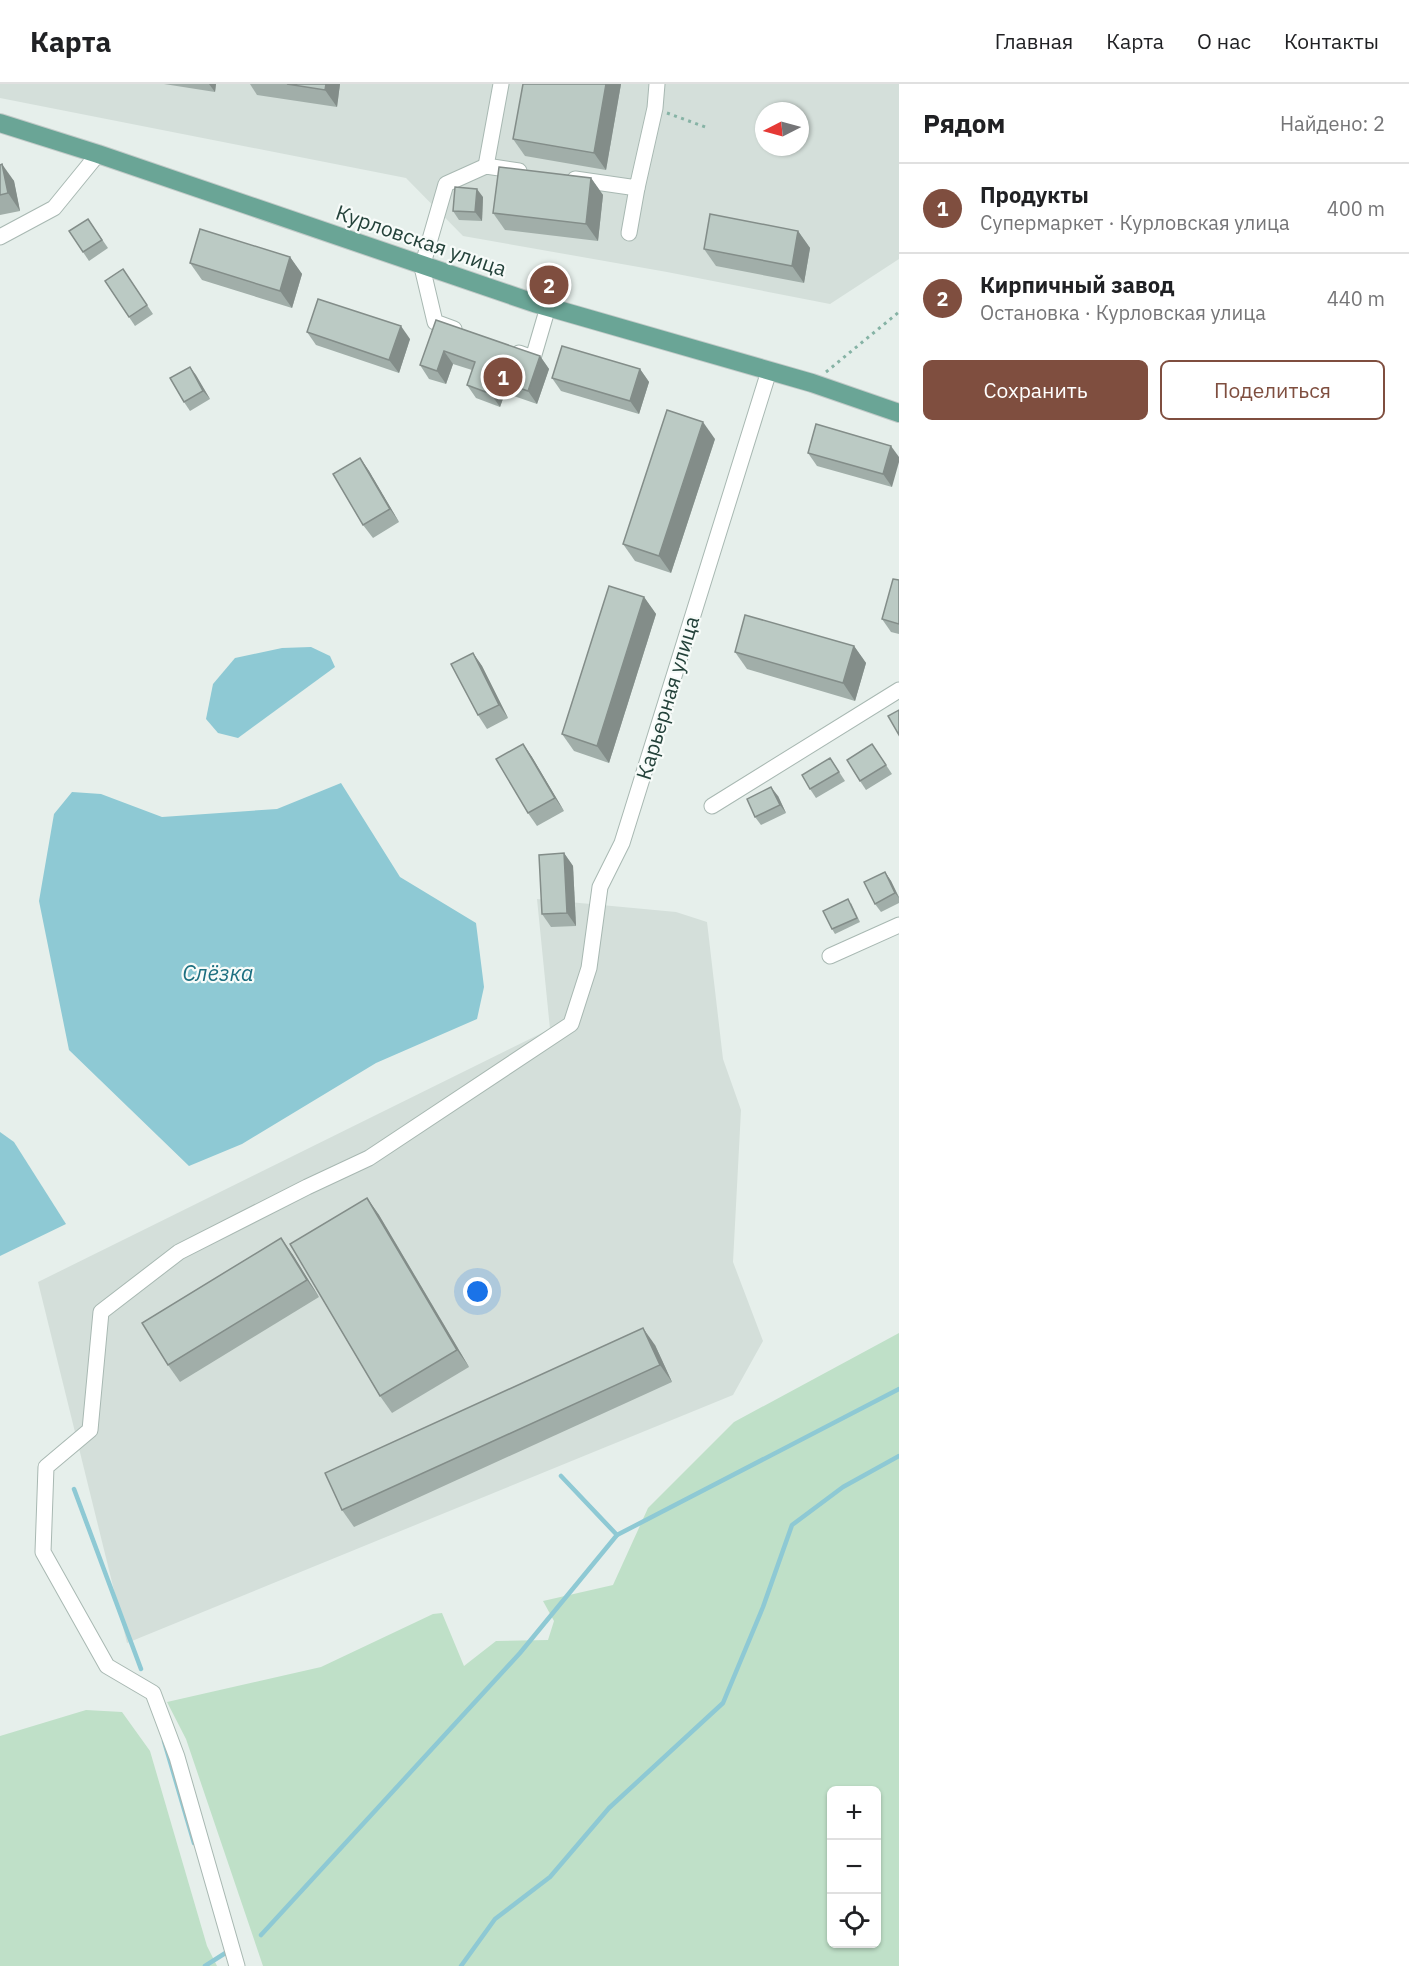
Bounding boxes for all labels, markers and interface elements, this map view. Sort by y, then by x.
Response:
text: Карта [30,23,111,60]
text: Главная [995,27,1073,55]
text: Карта [1106,27,1164,55]
text: О нас [1197,27,1251,55]
text: Контакты [1284,27,1379,55]
north arrow [755,102,809,156]
text: Рядом [923,106,1005,140]
text: Найдено: 2 [1280,110,1385,137]
text: Продукты [980,180,1089,209]
text: 1 [937,195,949,222]
text: 400 m [1327,195,1385,222]
street label: Курловская улица [332,198,510,282]
text: Супермаркет · Курловская улица [980,209,1290,236]
pin: 2 [530,262,568,308]
text: Кирпичный завод [980,270,1175,299]
text: 2 [937,285,949,312]
text: 440 m [1327,285,1385,312]
text: Остановка · Курловская улица [980,299,1266,326]
pin: 1 [484,354,522,400]
button: Сохранить [923,360,1148,420]
button: Поделиться [1160,360,1385,420]
street label: Карьерная улица [629,612,705,783]
water label: Слёзка [183,958,254,987]
your location [463,1277,492,1306]
map controls [827,1786,881,1948]
button: + [827,1786,881,1840]
button: − [827,1840,881,1894]
button: locate [827,1894,881,1948]

